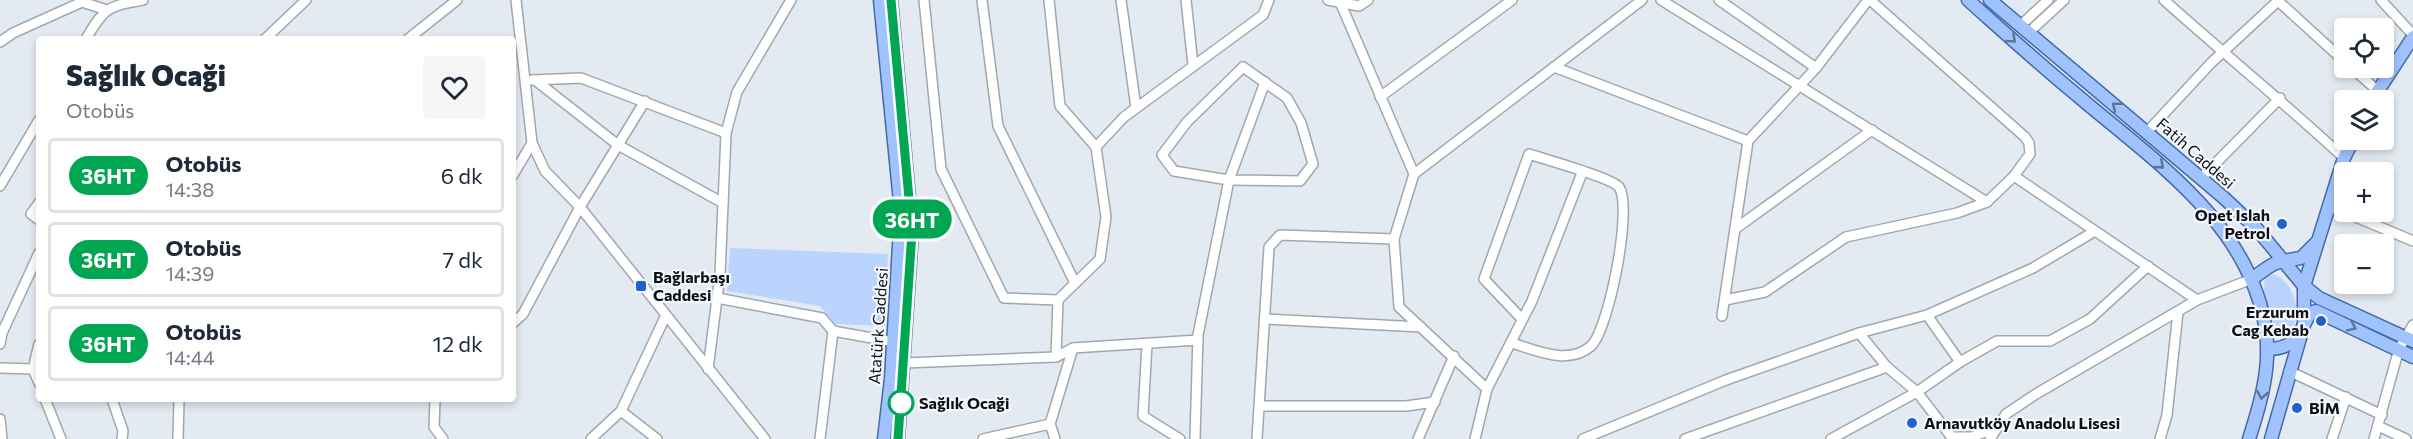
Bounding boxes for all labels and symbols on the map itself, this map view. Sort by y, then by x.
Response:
one-way arrow [2005,32,2015,43]
one-way arrow [2112,102,2123,113]
street label: Fatih Caddesi [2153,113,2239,192]
one-way arrow [2153,158,2164,169]
line badge: 36HT [870,200,954,238]
place label: Opet Islah Petrol [2195,205,2270,242]
marker: Opet Islah Petrol [2275,217,2289,231]
place label: Bağlarbaşı Caddesi [653,267,730,304]
street label: Atatürk Caddesi [864,267,891,385]
marker: Bağlarbaşı Caddesi [634,279,648,293]
place label: Erzurum Cag Kebab [2231,302,2309,339]
marker: Erzurum Cag Kebab [2314,314,2328,328]
one-way arrow [2346,319,2357,331]
one-way arrow [2256,389,2269,399]
marker: Sağlık Ocaği [888,390,914,416]
place label: Sağlık Ocaği [919,393,1009,412]
place label: BİM [2309,398,2340,417]
marker: BİM [2290,401,2304,415]
place label: Arnavutköy Anadolu Lisesi [1924,413,2120,432]
marker: Arnavutköy Anadolu Lisesi [1905,416,1919,430]

